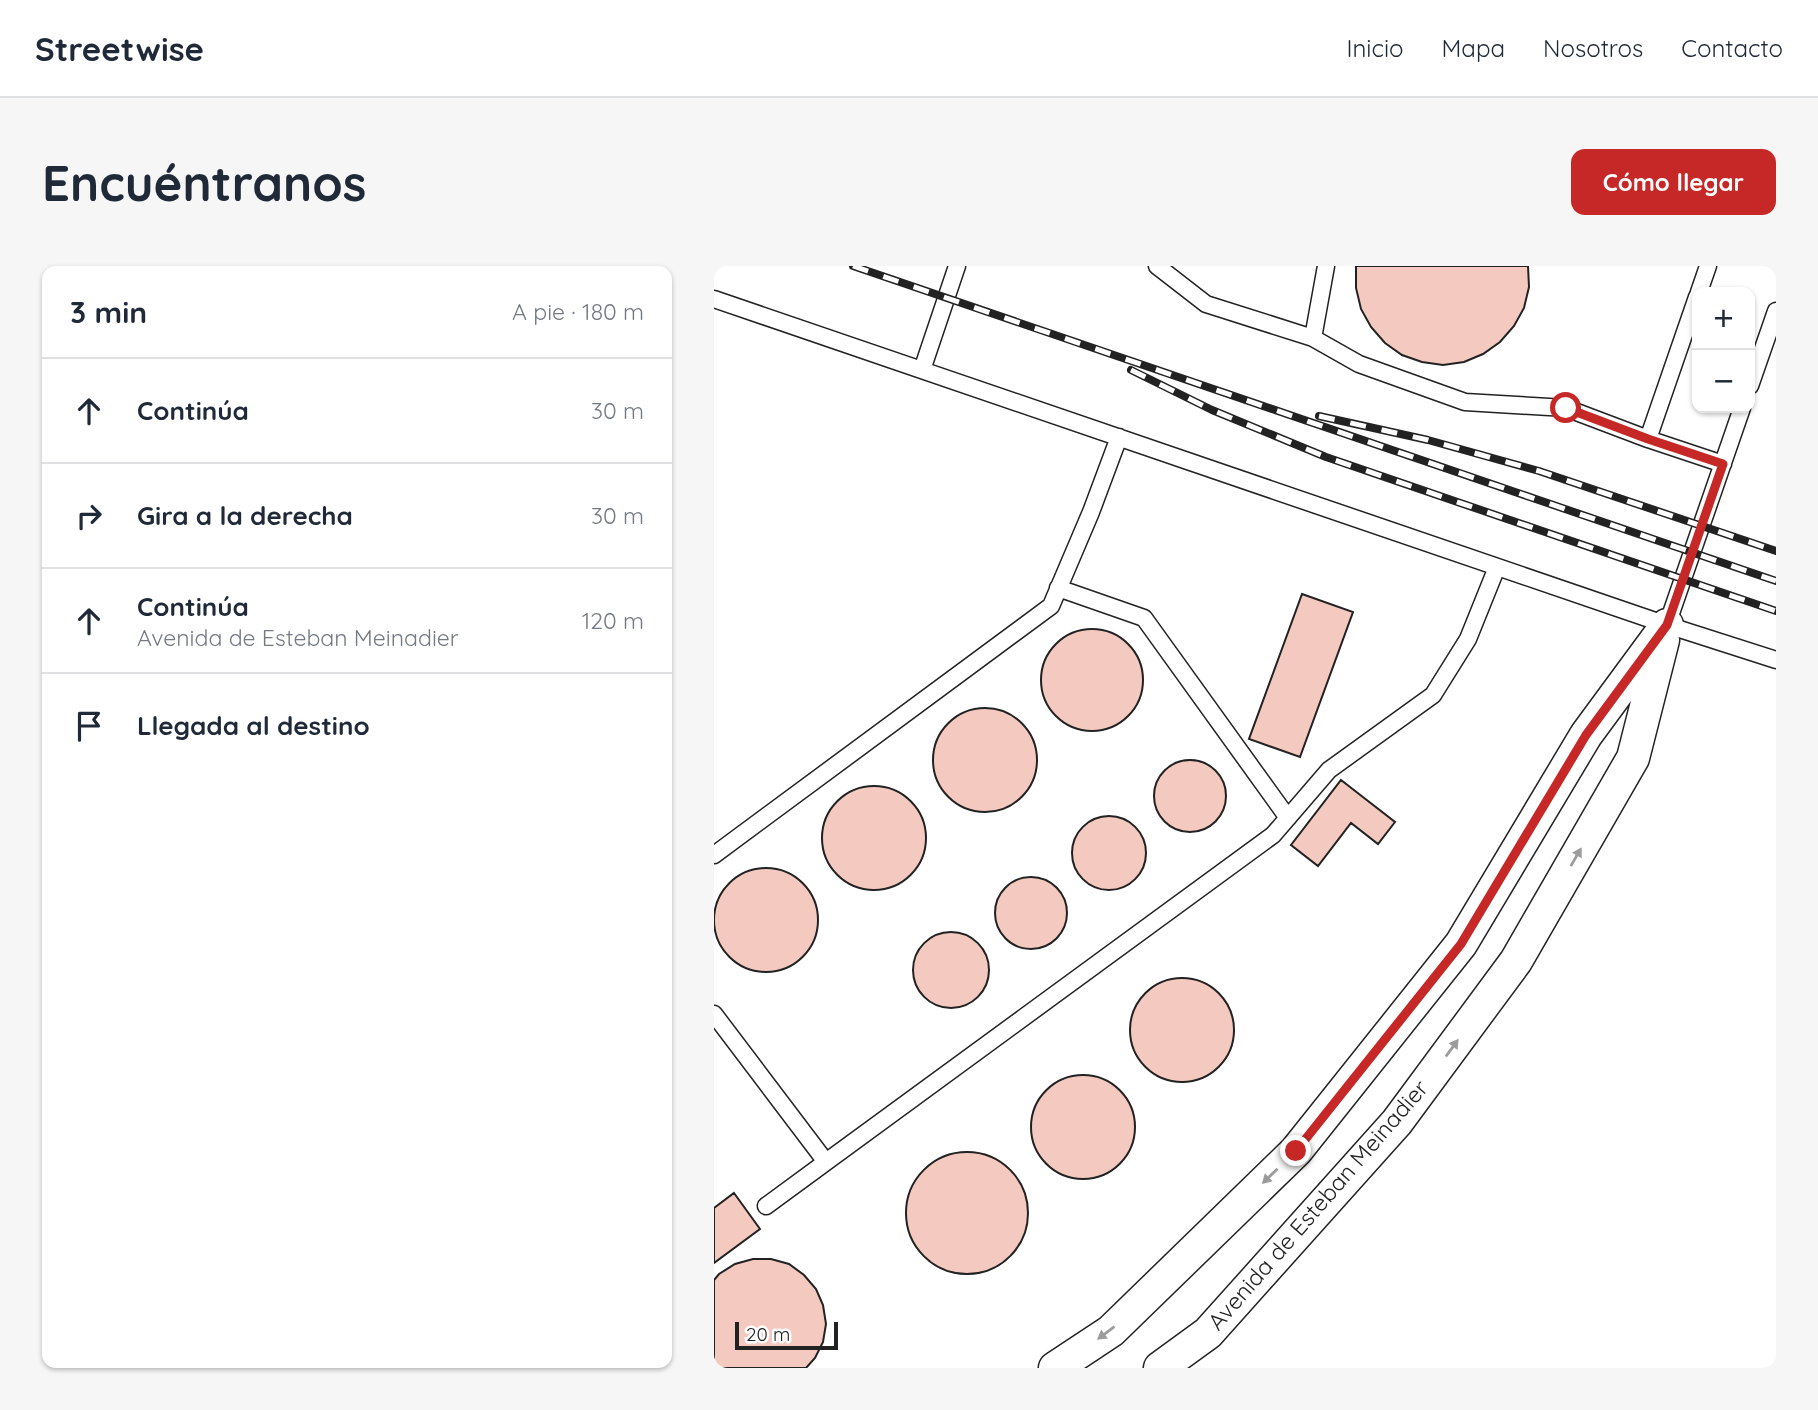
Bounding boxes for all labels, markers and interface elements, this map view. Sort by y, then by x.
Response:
text: Streetwise [35,28,204,69]
text: Inicio [1346,33,1404,63]
text: Mapa [1442,33,1505,63]
text: Nosotros [1543,33,1643,63]
text: Contacto [1681,33,1783,63]
button: Cómo llegar [1571,149,1776,215]
text: Encuéntranos [42,152,366,213]
map controls [1692,287,1755,413]
button: + [1692,287,1755,350]
text: 3 min [70,293,147,331]
text: A pie · 180 m [512,297,644,326]
button: − [1692,350,1755,413]
icon: ahead [70,392,108,430]
route start [1550,392,1581,423]
text: Continúa [137,394,249,427]
text: 30 m [591,396,644,425]
icon: right [70,497,108,535]
text: Gira a la derecha [137,499,353,532]
text: 30 m [591,501,644,530]
text: Continúa [137,590,249,623]
icon: ahead [70,602,108,640]
text: 120 m [582,606,644,635]
text: Avenida de Esteban Meinadier [137,623,459,652]
icon: arrive [70,707,108,745]
text: Llegada al destino [137,709,370,742]
one-way arrow [1570,847,1582,867]
one-way arrow [1445,1039,1459,1057]
street label: Avenida de Esteban Meinadier [1201,1074,1434,1336]
route end [1280,1135,1311,1166]
one-way arrow [1263,1167,1279,1184]
scale bar [735,1319,838,1351]
text: 20 m [746,1322,790,1346]
one-way arrow [1097,1326,1115,1340]

